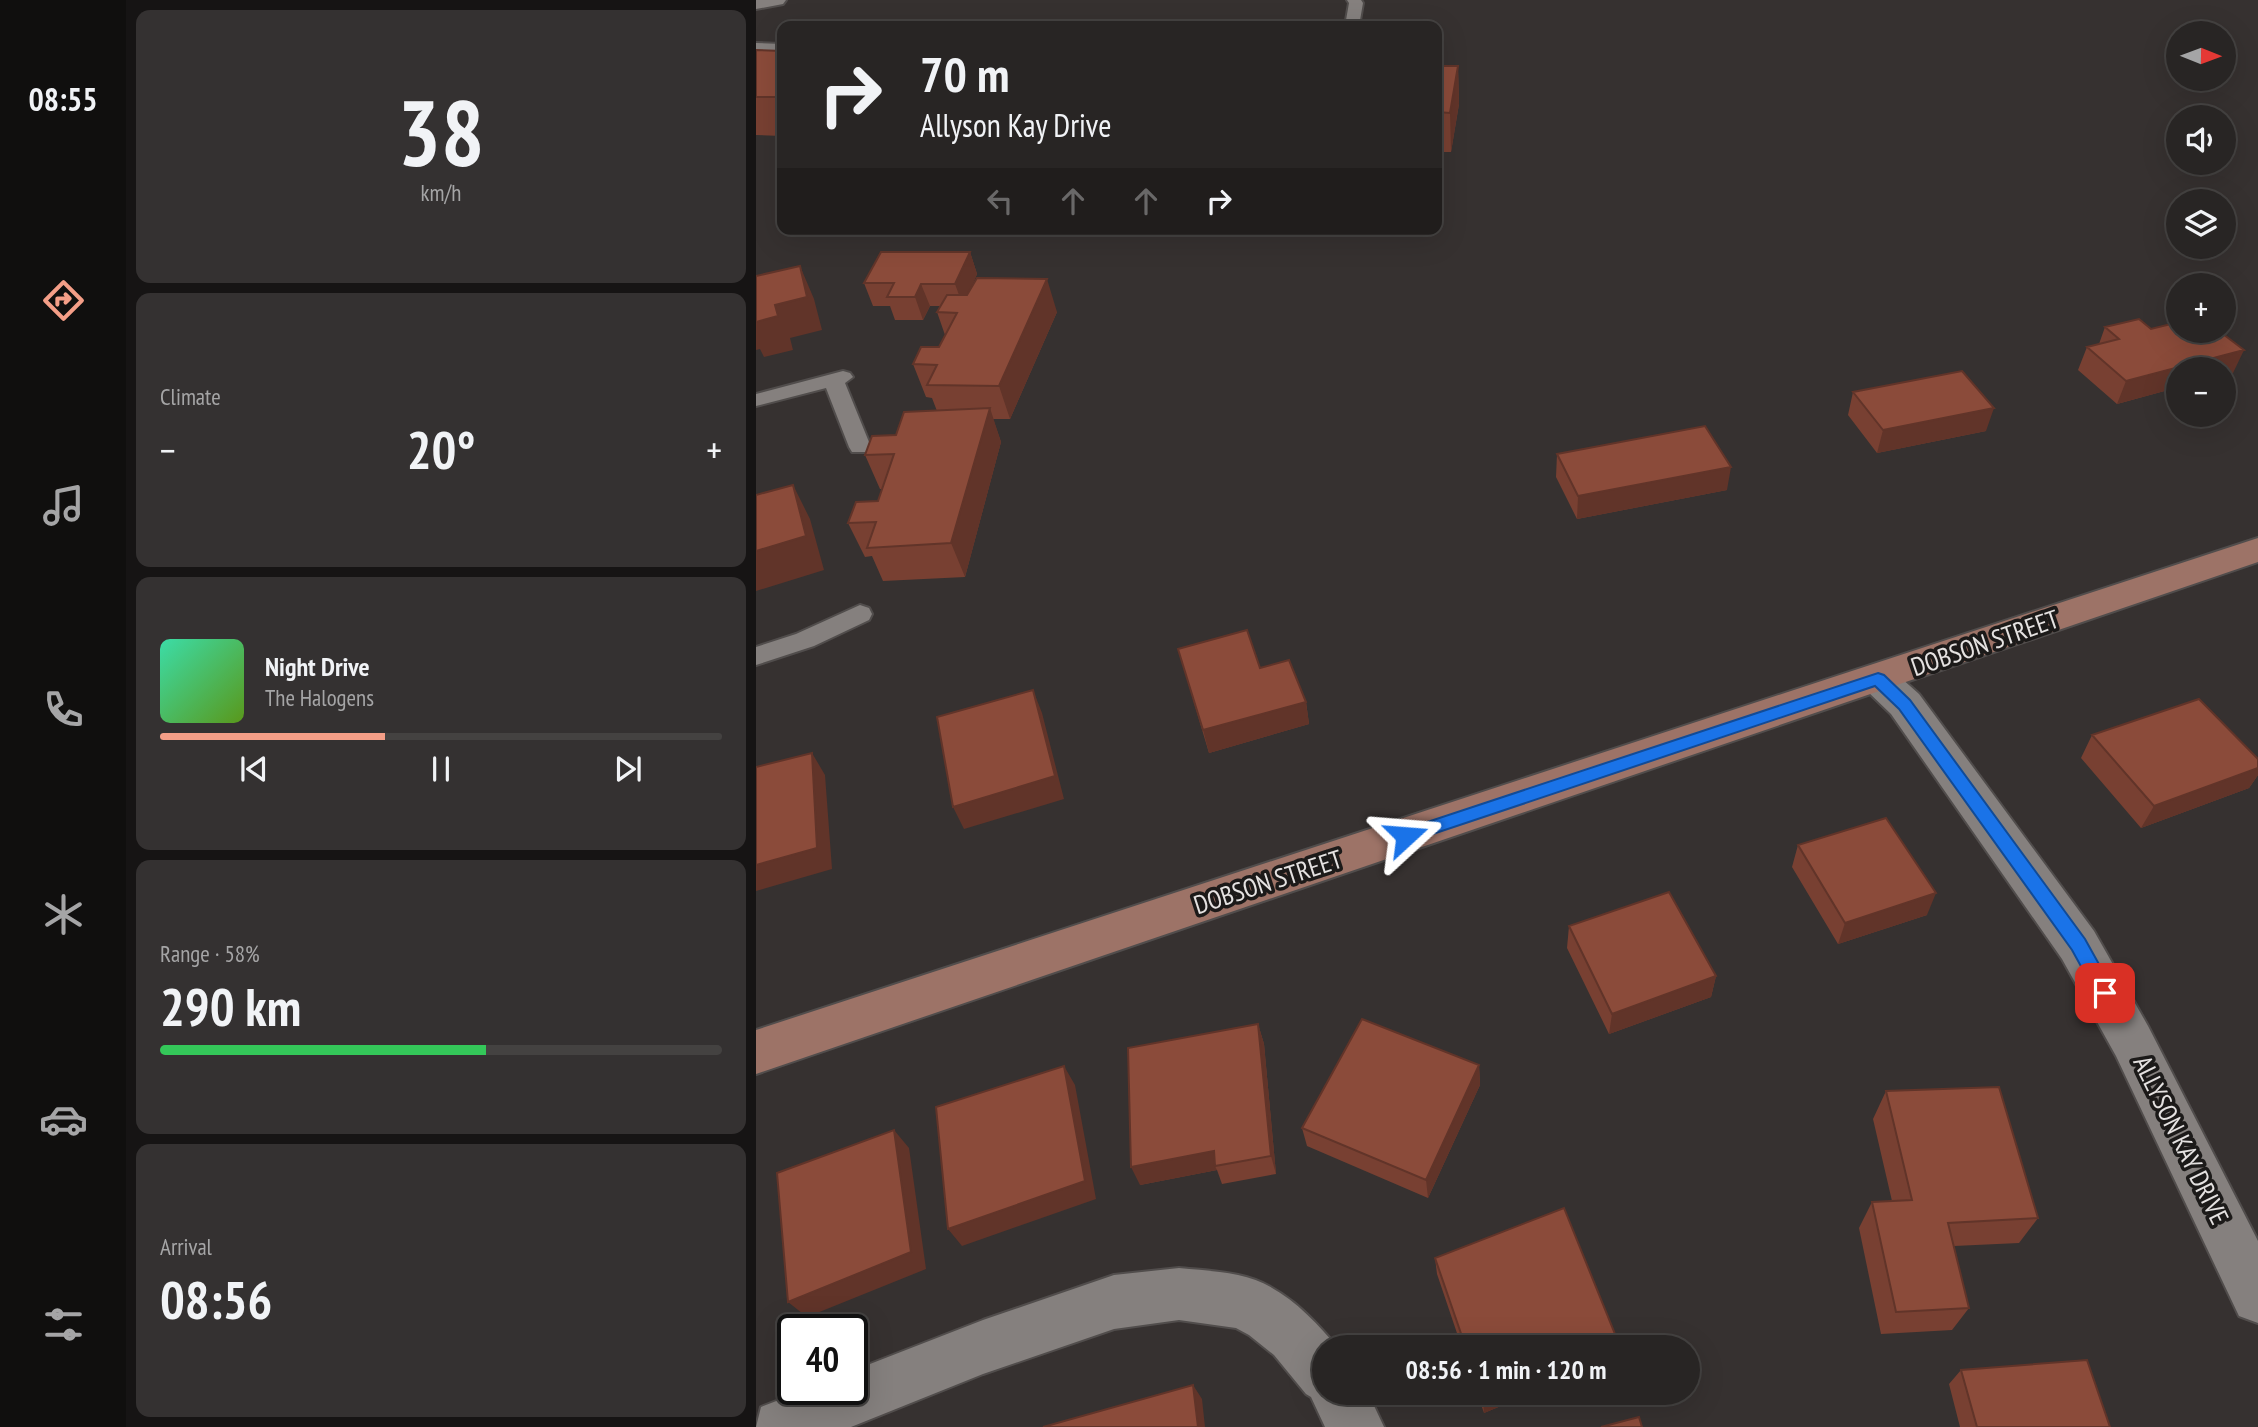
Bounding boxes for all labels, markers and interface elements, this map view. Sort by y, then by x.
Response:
north arrow [2166,21,2236,91]
map controls [2166,21,2236,427]
text: 70 m [920,42,1009,106]
icon: right [805,49,896,140]
text: 38 [398,73,485,191]
text: 08:55 [28,78,98,120]
text: Allyson Kay Drive [920,104,1112,146]
button: sound [2166,105,2236,175]
text: km/h [421,178,461,207]
icon: left [981,182,1019,220]
icon: ahead [1054,182,1092,220]
icon: ahead [1127,182,1165,220]
icon: right [1200,182,1238,220]
button: layers [2166,189,2236,259]
button: + [2166,273,2236,343]
icon: directions [39,276,88,325]
button: − [2166,357,2236,427]
text: Climate [160,382,221,411]
text: 20° [407,416,475,483]
text: − [160,425,176,474]
text: + [706,425,722,474]
icon: music [39,481,88,530]
street label: DOBSON STREET [1907,602,2063,683]
text: Night Drive [265,650,370,683]
text: The Halogens [265,683,374,712]
icon: phone [39,685,88,734]
icon: previous [235,750,273,788]
icon: pause [422,750,460,788]
icon: next [609,750,647,788]
position arrow [1369,799,1443,873]
street label: DOBSON STREET [1189,842,1347,921]
icon: climate [39,890,88,939]
text: Range · 58% [160,939,260,968]
pin [2075,963,2135,1023]
text: 290 km [160,973,301,1040]
icon: arrive [2086,974,2124,1012]
street label: ALLYSON KAY DRIVE [2126,1050,2237,1229]
icon: car [39,1095,88,1144]
text: Arrival [160,1232,212,1261]
text: 08:56 [160,1266,272,1333]
icon: filters [39,1300,88,1349]
speed limit sign: 40 [777,1314,868,1405]
text: 08:56 · 1 min · 120 m [1406,1353,1606,1386]

